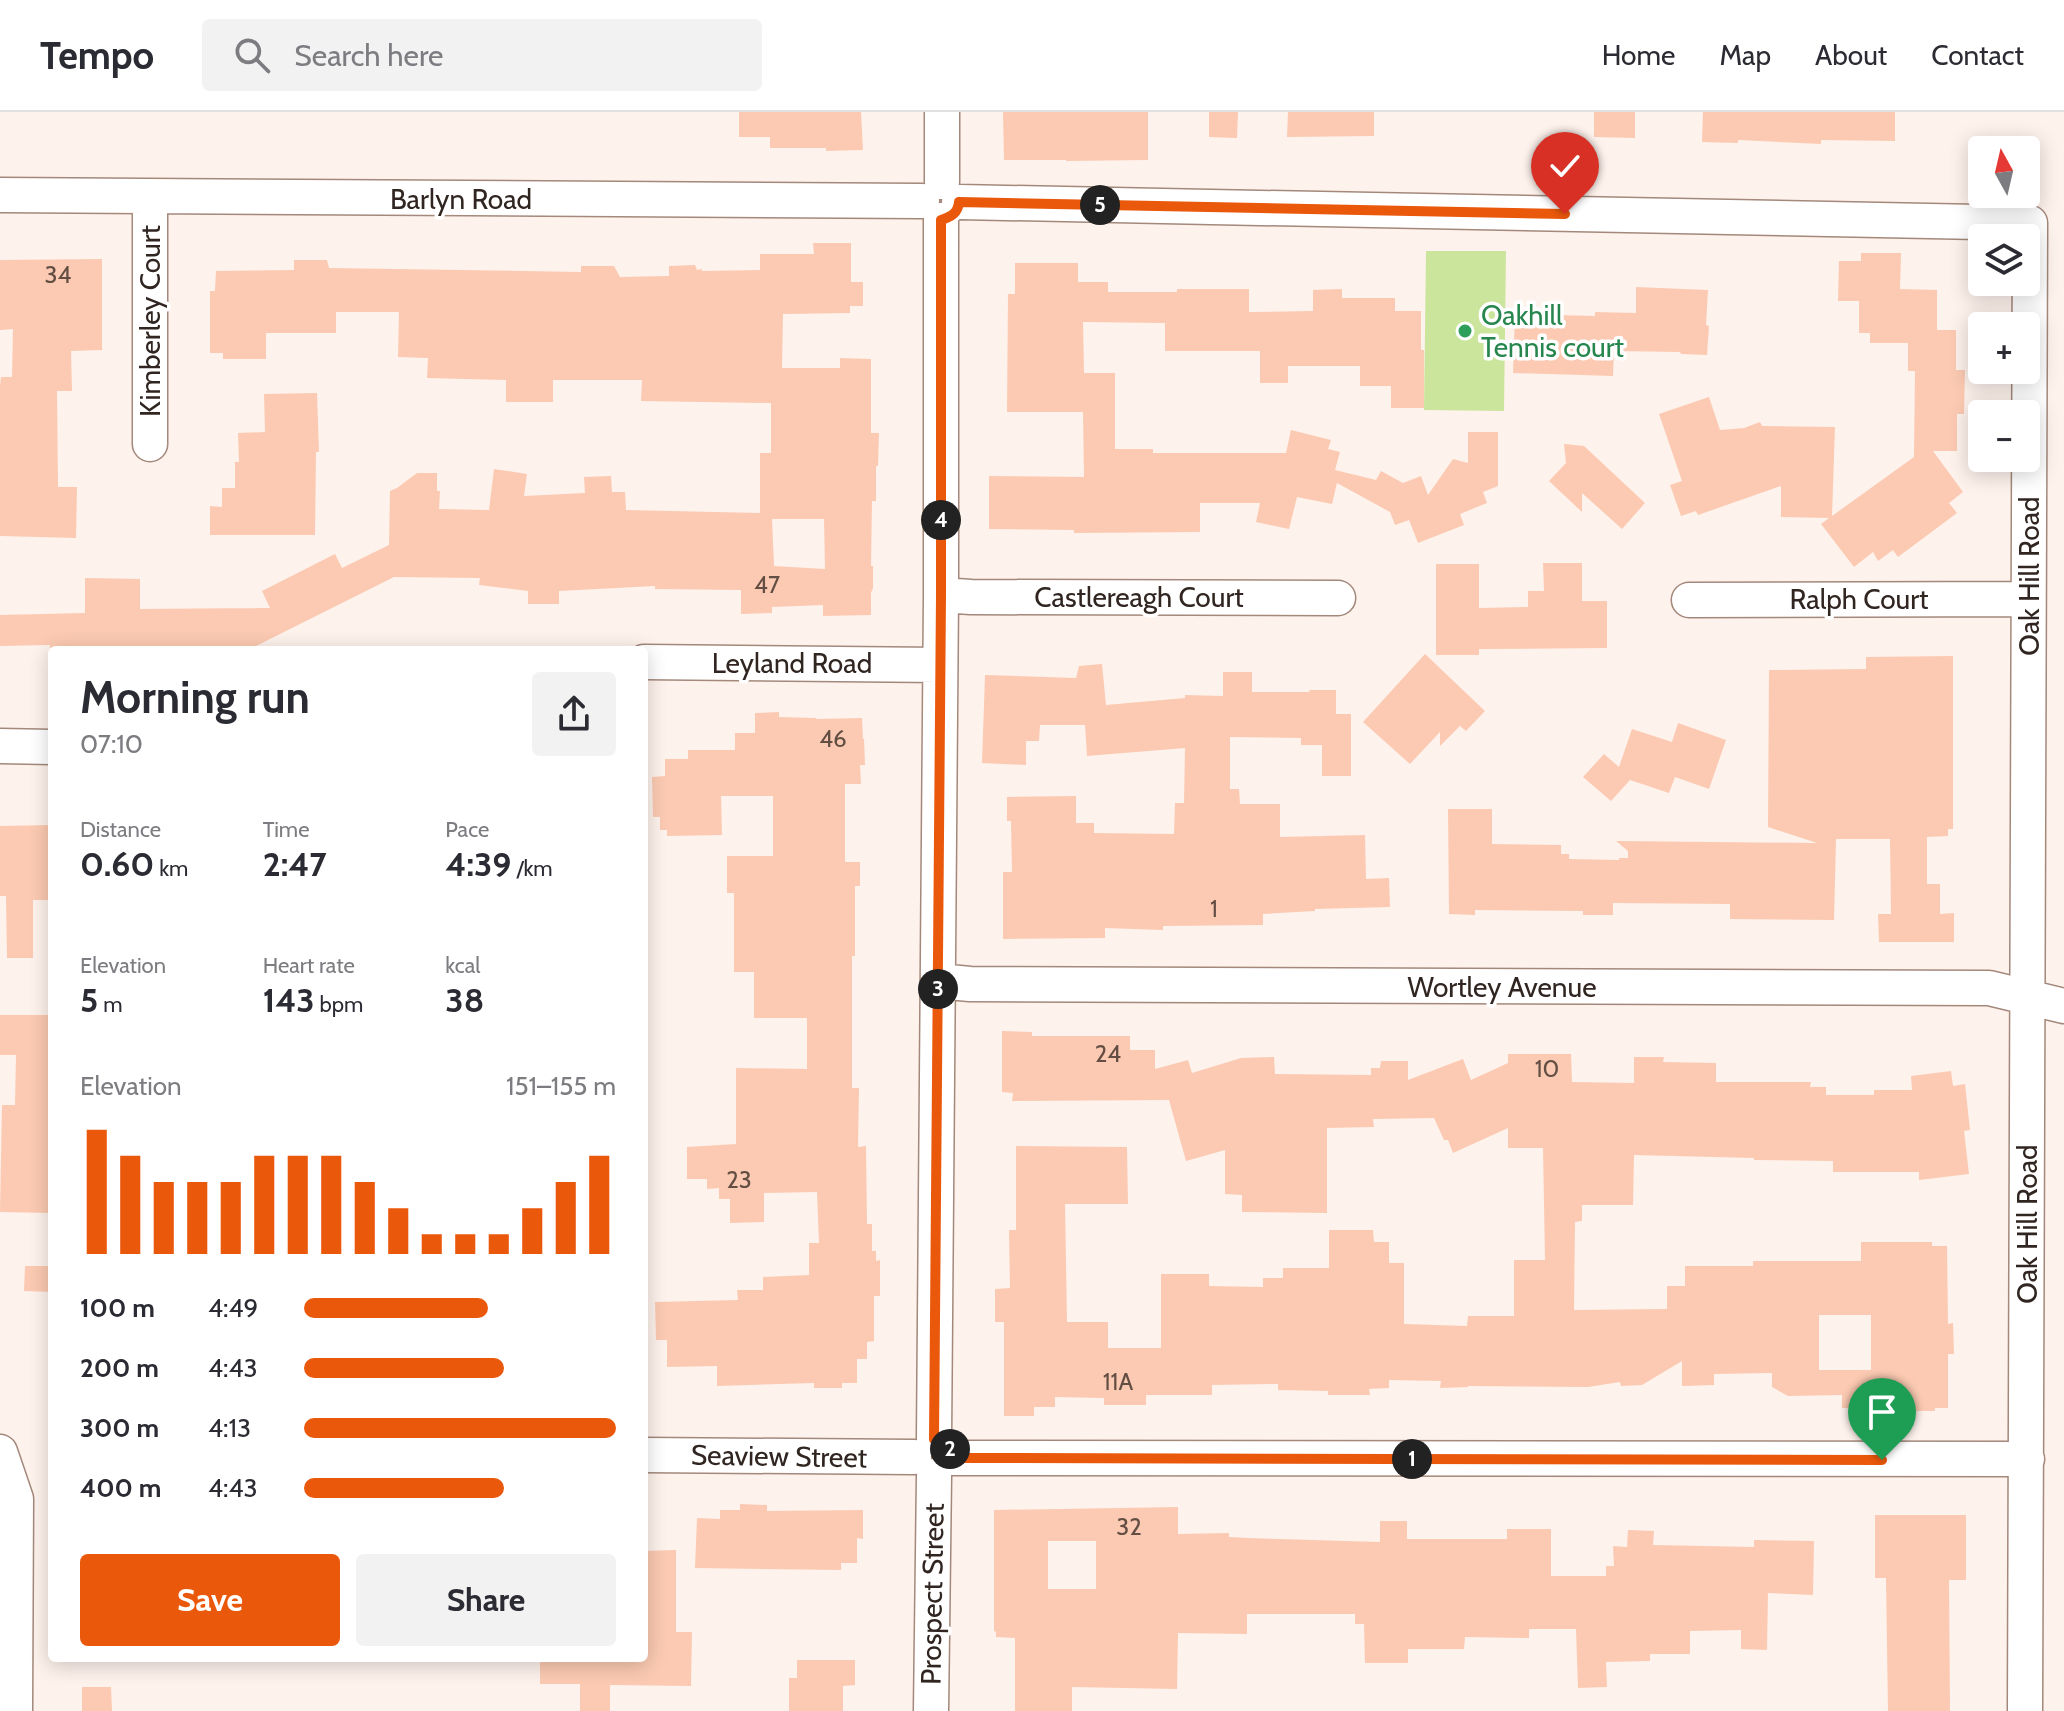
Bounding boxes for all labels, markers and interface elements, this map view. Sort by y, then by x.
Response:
search box [202,19,762,91]
text: Tempo [40,32,154,79]
icon: search [230,33,274,77]
text: Search here [294,37,443,74]
text: Home [1602,38,1675,72]
text: Map [1719,38,1771,72]
text: About [1815,38,1887,72]
text: Contact [1931,38,2024,72]
pin [1531,132,1599,214]
north arrow [1968,136,2040,208]
map controls [1968,136,2040,472]
icon: check [1543,144,1587,188]
street label: Barlyn Road [390,182,532,216]
pin: 5 [1080,185,1120,225]
text: 5 [1094,191,1106,218]
button: layers [1968,224,2040,296]
street label: Kimberley Court [133,225,167,417]
house number: 34 [45,260,72,289]
place label: Oakhill Tennis court [1481,298,1624,364]
button: + [1968,312,2040,384]
marker: Oakhill Tennis court [1456,322,1474,340]
button: − [1968,400,2040,472]
street label: Oak Hill Road [2012,496,2046,656]
pin: 4 [921,500,961,540]
text: 4 [934,506,948,533]
house number: 47 [754,570,780,599]
street label: Castlereagh Court [1034,580,1244,614]
street label: Ralph Court [1789,582,1929,616]
street label: Leyland Road [712,646,872,680]
text: Morning run [80,671,310,724]
button: share [532,672,616,756]
house number: 46 [819,724,847,753]
text: 07:10 [80,728,143,760]
text: Distance [80,816,161,843]
text: Time [263,816,309,843]
text: Pace [445,816,489,843]
text: 0.60 [80,843,154,885]
text: 2:47 [263,843,327,885]
text: 4:39 [445,843,511,885]
text: km [154,855,188,882]
text: /km [511,855,553,882]
house number: 1 [1210,894,1218,923]
text: Elevation [80,952,166,979]
text: Heart rate [263,952,355,979]
text: kcal [445,952,480,979]
pin: 3 [918,969,958,1009]
street label: Wortley Avenue [1408,970,1596,1004]
text: 3 [932,975,944,1002]
text: 5 [80,979,98,1021]
text: 143 [263,979,315,1021]
text: 38 [445,979,484,1021]
text: m [98,991,123,1018]
text: bpm [315,991,363,1018]
house number: 24 [1095,1039,1121,1068]
house number: 10 [1535,1054,1559,1083]
text: Elevation [80,1070,182,1102]
text: 151–155 m [506,1070,616,1102]
street label: Oak Hill Road [2010,1144,2044,1304]
house number: 23 [726,1165,752,1194]
text: 100 m [80,1292,155,1324]
text: 4:49 [208,1292,258,1324]
text: 200 m [80,1352,159,1384]
text: 4:43 [208,1352,258,1384]
house number: 11A [1103,1367,1133,1396]
pin [1848,1378,1916,1460]
icon: arrive [1860,1390,1904,1434]
text: 300 m [80,1412,159,1444]
text: 4:13 [208,1412,251,1444]
pin: 2 [930,1429,970,1469]
text: 2 [944,1435,956,1462]
street label: Seaview Street [691,1437,867,1475]
pin: 1 [1392,1439,1432,1479]
text: 1 [1408,1445,1416,1472]
text: 400 m [80,1472,161,1504]
text: 4:43 [208,1472,258,1504]
street label: Prospect Street [913,1503,951,1685]
house number: 32 [1116,1512,1142,1541]
button: Save [80,1554,340,1646]
button: Share [356,1554,616,1646]

